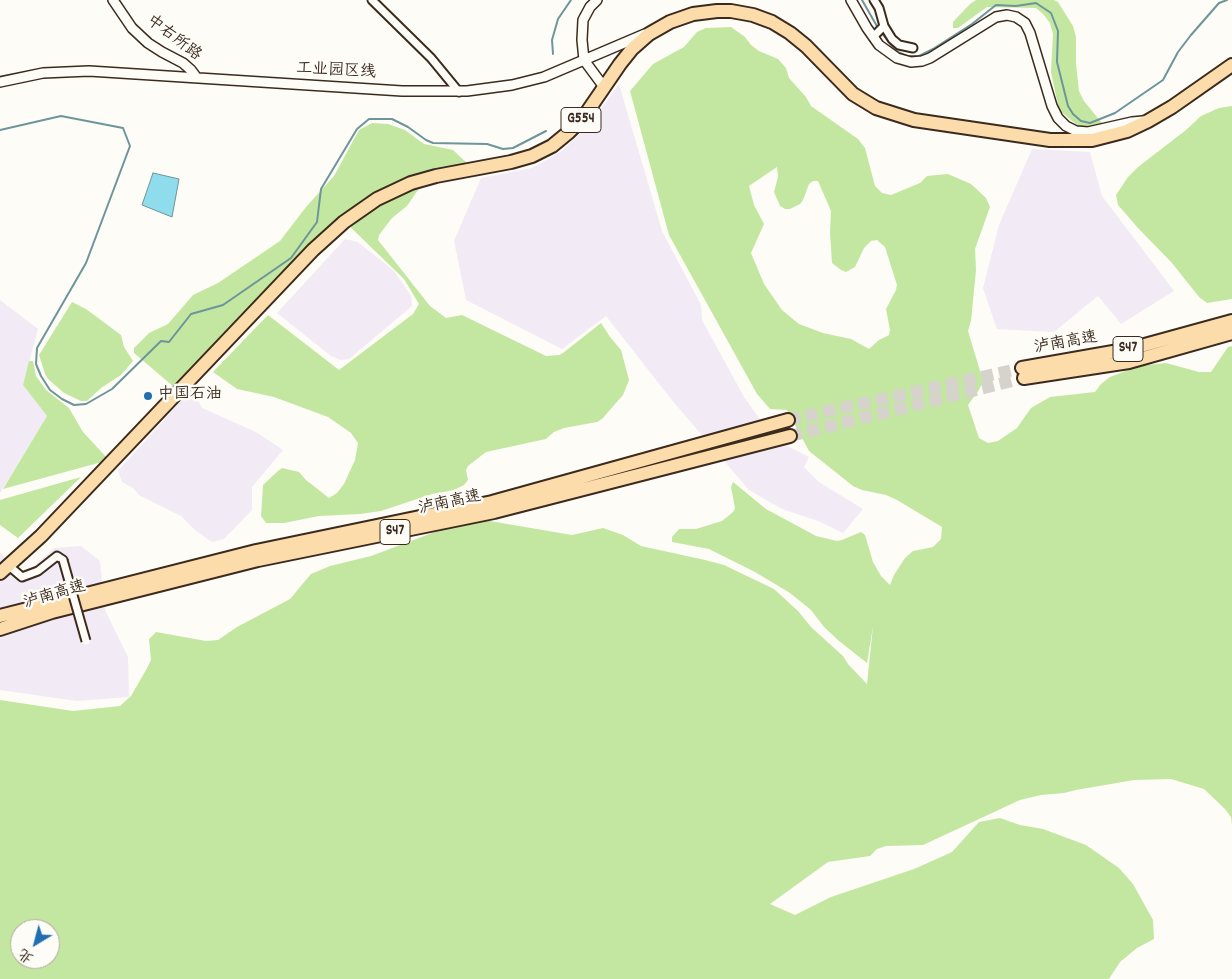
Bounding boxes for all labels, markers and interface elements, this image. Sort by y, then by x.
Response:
street label: 中右所路 [142,12,204,66]
street label: 工业园区线 [296,60,376,84]
road number: G554 [561,108,601,132]
street label: 泸南高速 [1033,329,1099,359]
road number: S47 [1113,336,1143,362]
place label: 中国石油 [158,386,222,406]
marker: 中国石油 [142,390,154,402]
street label: 泸南高速 [417,488,483,520]
road number: S47 [380,520,410,544]
street label: 泸南高速 [22,578,88,614]
north arrow [10,919,60,969]
text: 北 [15,943,38,967]

